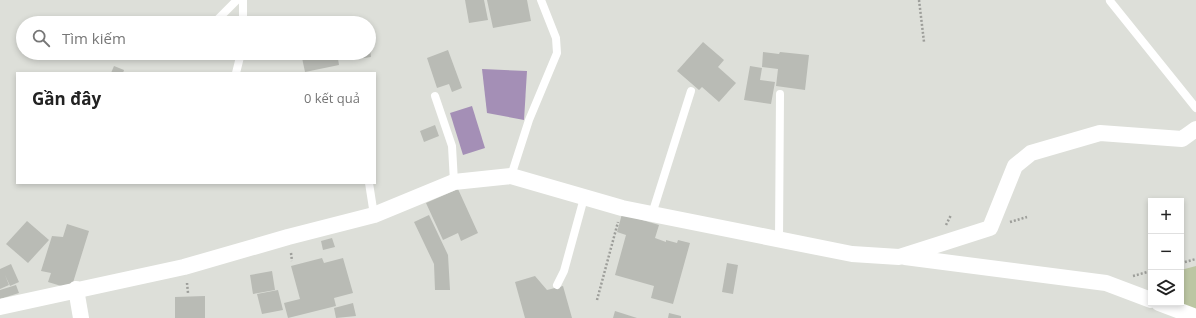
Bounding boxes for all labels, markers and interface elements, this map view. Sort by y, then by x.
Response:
search box [16,16,376,60]
icon: search [30,27,52,49]
text: Tìm kiếm [62,28,126,48]
text: Gần đây [32,87,101,110]
text: 0 kết quả [304,89,360,107]
map controls [1148,198,1184,306]
button: + [1148,198,1184,234]
button: − [1148,234,1184,270]
button: layers [1148,270,1184,306]

